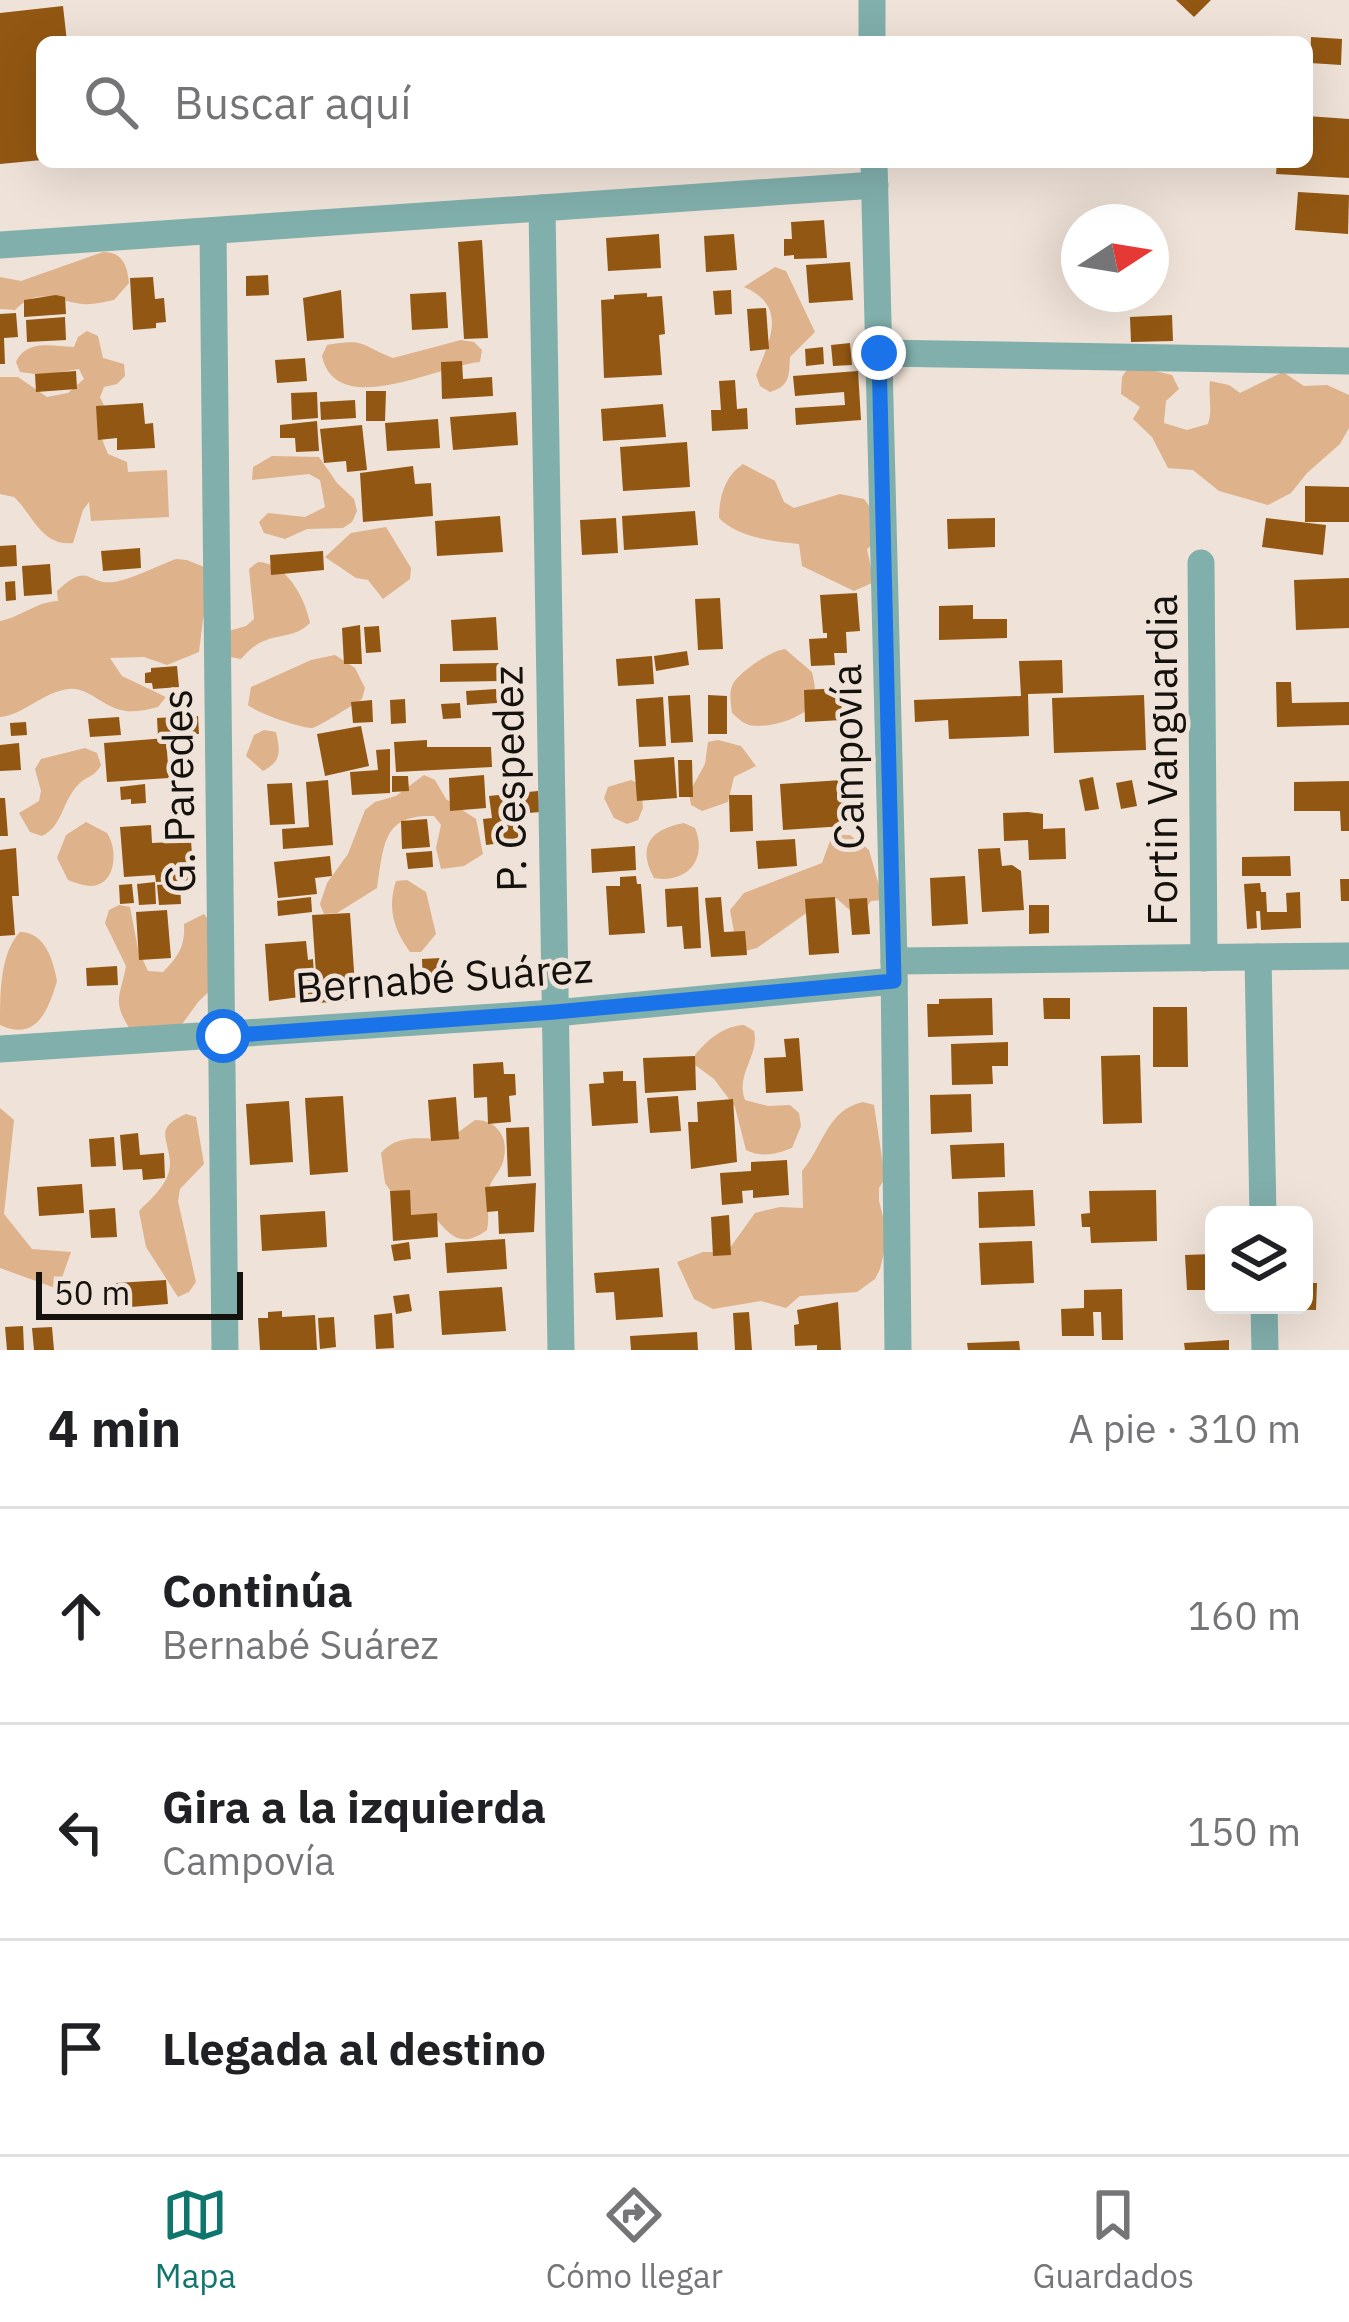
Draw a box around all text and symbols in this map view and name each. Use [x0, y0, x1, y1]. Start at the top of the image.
search box [36, 36, 1313, 168]
icon: search [78, 69, 144, 135]
text: Buscar aquí [174, 73, 412, 131]
north arrow [1061, 204, 1169, 312]
route end [852, 326, 906, 380]
street label: Fortin Vanguardia [1134, 594, 1189, 926]
street label: Campovía [818, 663, 876, 851]
street label: P. Cespedez [480, 665, 538, 893]
street label: G. Paredes [149, 688, 207, 894]
street label: Bernabé Suárez [294, 939, 594, 1015]
route start [196, 1009, 250, 1063]
map controls [1205, 1206, 1313, 1314]
button: layers [1205, 1206, 1313, 1314]
scale bar [36, 1266, 243, 1319]
text: 50 m [54, 1271, 130, 1314]
text: 4 min [48, 1395, 181, 1461]
text: A pie · 310 m [1068, 1403, 1301, 1454]
text: Continúa [162, 1561, 353, 1619]
icon: ahead [48, 1583, 114, 1649]
text: 160 m [1188, 1590, 1301, 1641]
text: Bernabé Suárez [162, 1619, 438, 1670]
text: Gira a la izquierda [162, 1777, 546, 1835]
icon: left [48, 1799, 114, 1865]
text: 150 m [1188, 1806, 1301, 1857]
text: Campovía [162, 1835, 335, 1886]
icon: arrive [48, 2015, 114, 2081]
text: Llegada al destino [162, 2019, 546, 2077]
tab: Mapa [155, 2182, 236, 2297]
tab: Cómo llegar [546, 2182, 723, 2297]
tab: Guardados [1032, 2182, 1194, 2297]

